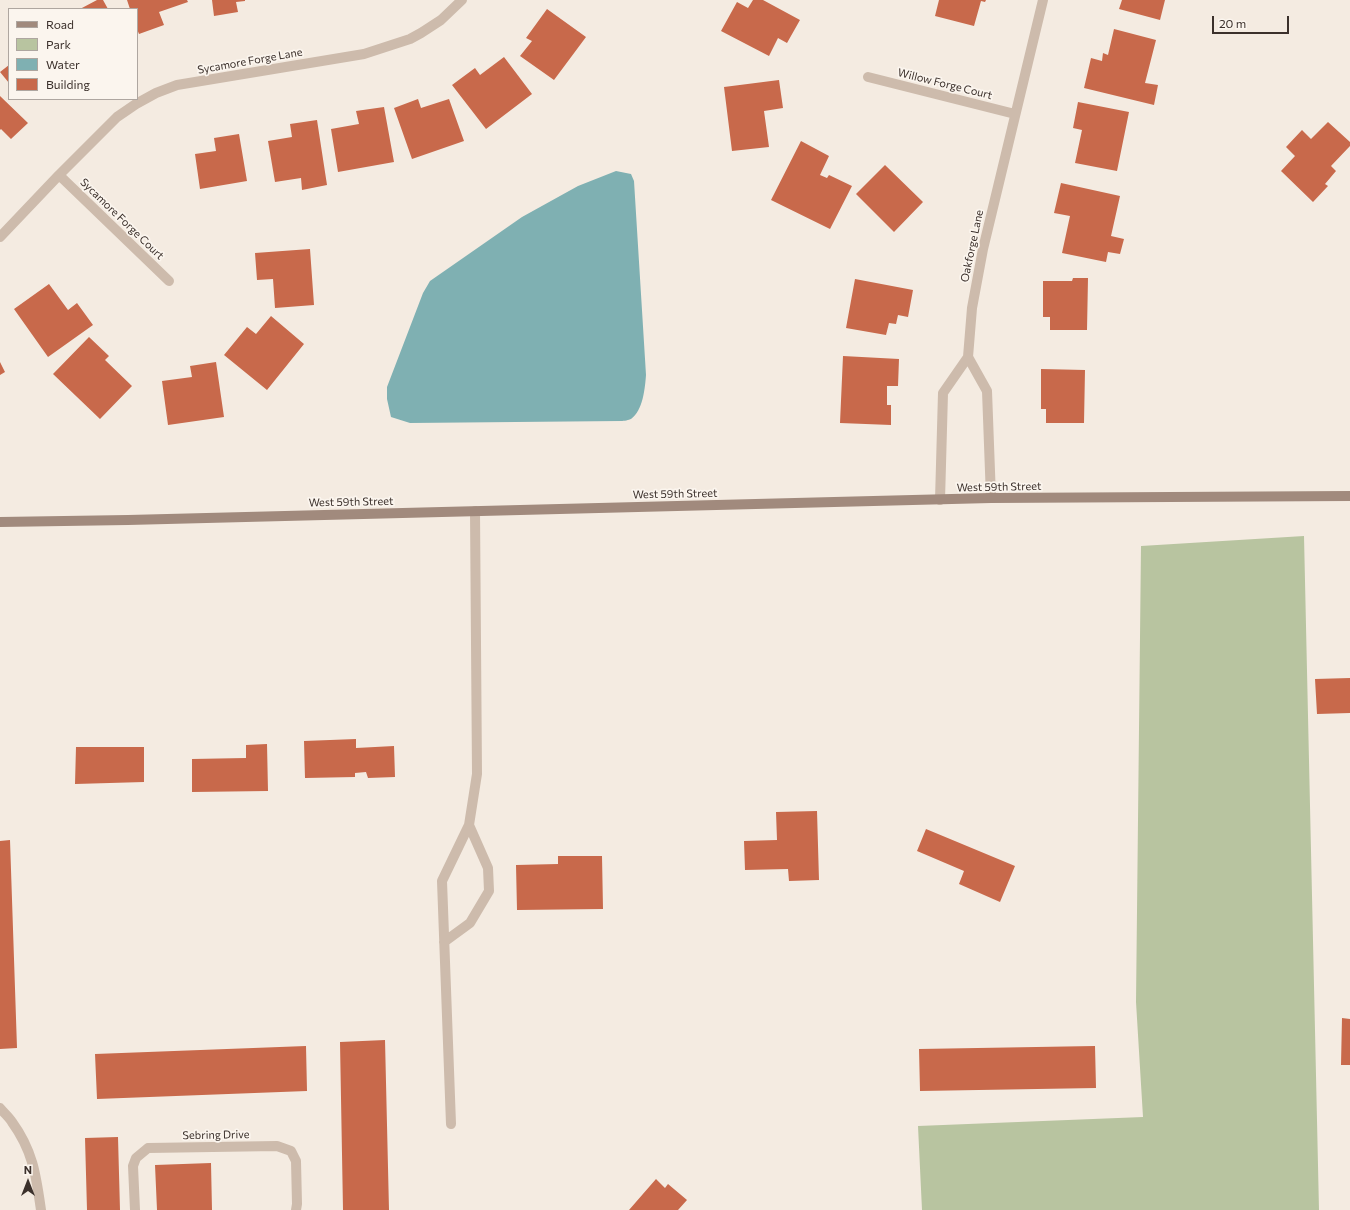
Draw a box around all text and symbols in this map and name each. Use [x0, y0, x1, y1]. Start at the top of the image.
legend [8, 8, 138, 100]
scale bar [1214, 8, 1291, 34]
text: 20 m [1219, 16, 1246, 30]
text: Road [46, 17, 74, 31]
text: Park [46, 37, 71, 51]
street label: Sycamore Forge Lane [197, 45, 303, 77]
text: Water [46, 57, 80, 71]
street label: Willow Forge Court [896, 66, 994, 102]
text: Building [46, 77, 90, 91]
street label: Sycamore Forge Court [77, 176, 167, 262]
street label: Oakforge Lane [958, 209, 986, 283]
street label: West 59th Street [956, 480, 1042, 494]
street label: West 59th Street [632, 487, 718, 501]
street label: West 59th Street [308, 495, 394, 509]
street label: Sebring Drive [182, 1128, 250, 1142]
north arrow [8, 1162, 48, 1202]
text: N [24, 1163, 32, 1176]

